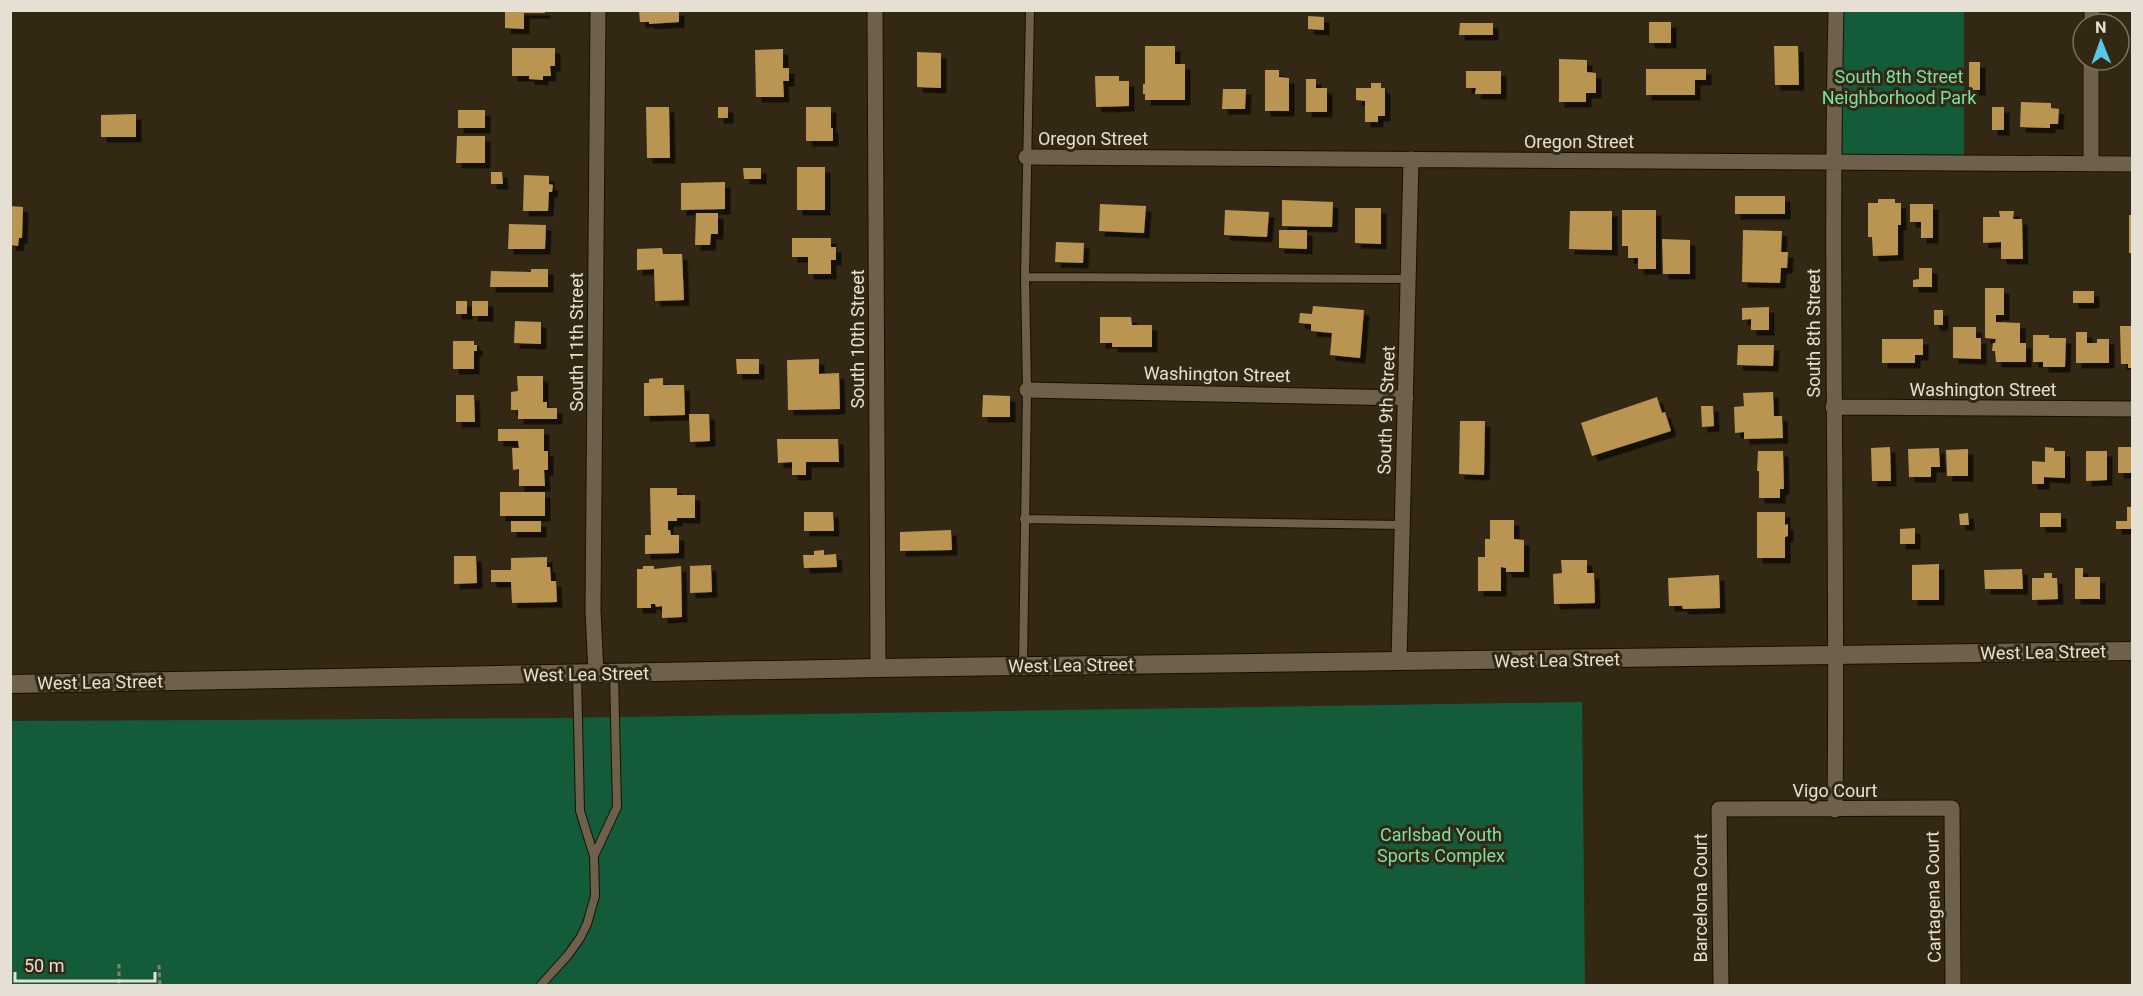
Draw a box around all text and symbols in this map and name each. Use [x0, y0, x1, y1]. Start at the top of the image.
north arrow [2071, 12, 2131, 72]
text: N [2095, 18, 2107, 37]
park label: South 8th Street Neighborhood Park [1822, 66, 1977, 108]
street label: Oregon Street [1038, 128, 1148, 149]
street label: Oregon Street [1524, 131, 1634, 152]
street label: South 8th Street [1803, 268, 1824, 398]
street label: South 10th Street [847, 269, 868, 409]
street label: South 11th Street [566, 272, 587, 412]
street label: South 9th Street [1373, 345, 1399, 475]
street label: Washington Street [1143, 362, 1291, 386]
street label: Washington Street [1910, 379, 2057, 400]
street label: West Lea Street [1980, 640, 2106, 664]
street label: West Lea Street [1494, 648, 1620, 672]
street label: West Lea Street [1008, 653, 1134, 677]
street label: West Lea Street [523, 662, 649, 686]
street label: West Lea Street [37, 670, 163, 694]
street label: Vigo Court [1792, 780, 1878, 801]
park label: Carlsbad Youth Sports Complex [1377, 824, 1505, 866]
street label: Cartagena Court [1921, 831, 1945, 963]
street label: Barcelona Court [1690, 833, 1711, 963]
scale bar [15, 945, 154, 983]
text: 50 m [24, 955, 64, 976]

